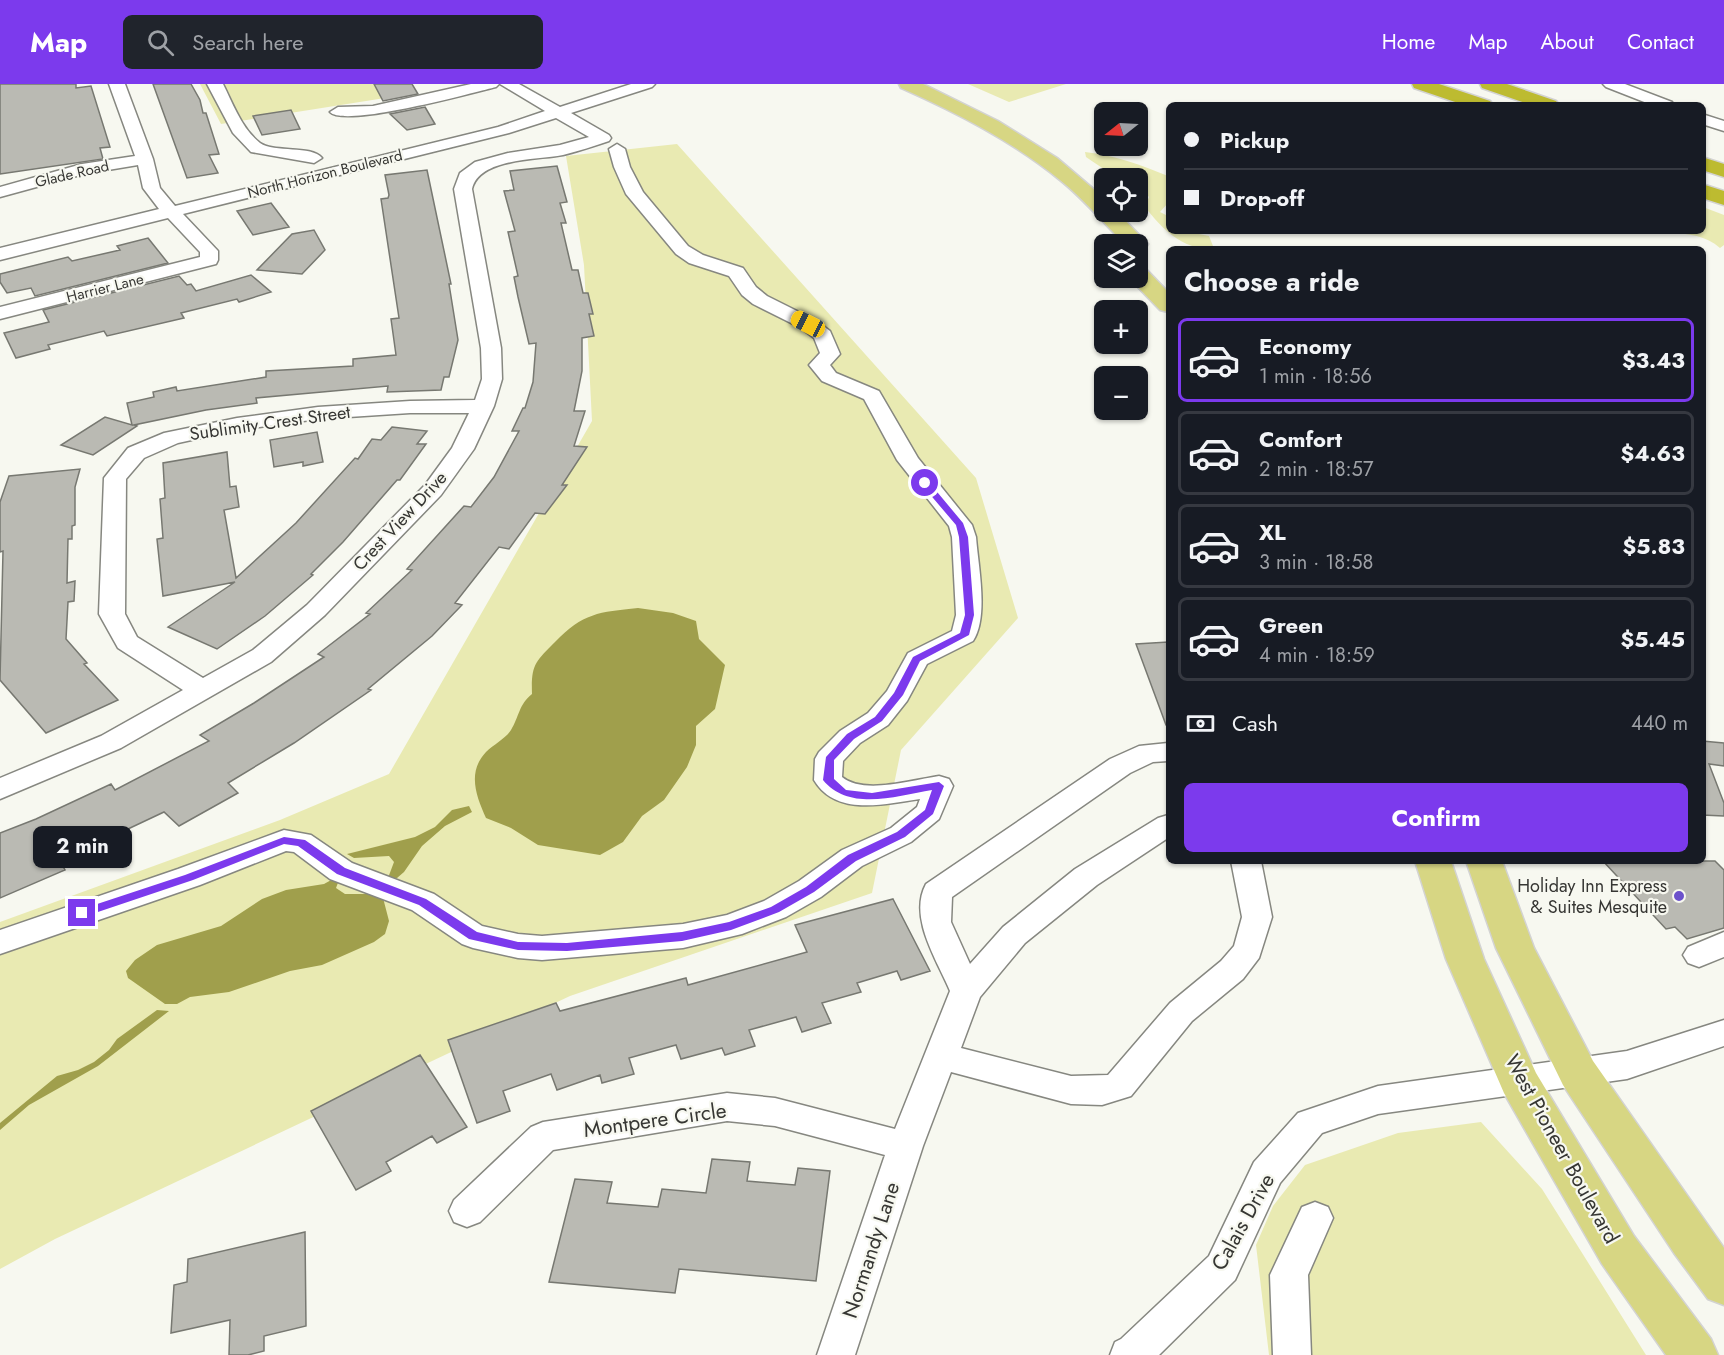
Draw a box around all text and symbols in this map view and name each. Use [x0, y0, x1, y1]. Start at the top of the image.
search box [123, 15, 543, 69]
text: Map [30, 22, 87, 63]
icon: search [144, 26, 177, 59]
text: Search here [192, 26, 304, 58]
text: Home [1382, 27, 1435, 57]
text: Map [1468, 27, 1508, 57]
text: About [1541, 27, 1594, 57]
text: Contact [1627, 27, 1694, 57]
north arrow [1094, 102, 1148, 156]
map controls [1094, 102, 1148, 420]
text: Pickup [1220, 124, 1289, 156]
street label: North Horizon Boulevard [245, 144, 405, 204]
street label: Glade Road [33, 155, 111, 193]
button: locate [1094, 168, 1148, 222]
text: Drop-off [1220, 182, 1304, 214]
button: layers [1094, 234, 1148, 288]
text: Choose a ride [1184, 262, 1359, 301]
street label: Harrier Lane [64, 268, 146, 308]
button: + [1094, 300, 1148, 354]
car [788, 308, 828, 340]
text: Economy [1259, 330, 1351, 362]
icon: car [1187, 333, 1241, 387]
text: $3.43 [1622, 344, 1685, 376]
text: 1 min · 18:56 [1259, 362, 1372, 391]
button: − [1094, 366, 1148, 420]
street label: Sublimity Crest Street [188, 399, 353, 447]
text: Comfort [1259, 423, 1342, 455]
icon: car [1187, 426, 1241, 480]
text: $4.63 [1620, 437, 1685, 469]
text: 2 min · 18:57 [1259, 455, 1373, 484]
street label: Crest View Drive [347, 465, 453, 577]
route start [911, 469, 938, 496]
text: XL [1259, 516, 1286, 548]
icon: car [1187, 519, 1241, 573]
text: $5.83 [1623, 530, 1685, 562]
text: 3 min · 18:58 [1259, 548, 1373, 577]
text: Green [1259, 609, 1323, 641]
icon: car [1187, 612, 1241, 666]
text: $5.45 [1620, 623, 1685, 655]
text: 4 min · 18:59 [1259, 641, 1375, 670]
icon: cash [1184, 707, 1217, 740]
text: Cash [1232, 707, 1278, 739]
text: 440 m [1631, 709, 1688, 738]
button: Confirm [1184, 783, 1688, 852]
callout: 2 min [32, 826, 132, 868]
text: 2 min [56, 832, 109, 861]
place label: Holiday Inn Express & Suites Mesquite [1517, 873, 1667, 920]
marker: Holiday Inn Express & Suites Mesquite [1672, 889, 1686, 903]
route end [68, 899, 95, 926]
street label: West Pioneer Boulevard [1497, 1049, 1627, 1249]
street label: Montpere Circle [582, 1095, 728, 1145]
street label: Calais Drive [1204, 1168, 1282, 1276]
street label: Normandy Lane [835, 1178, 907, 1322]

